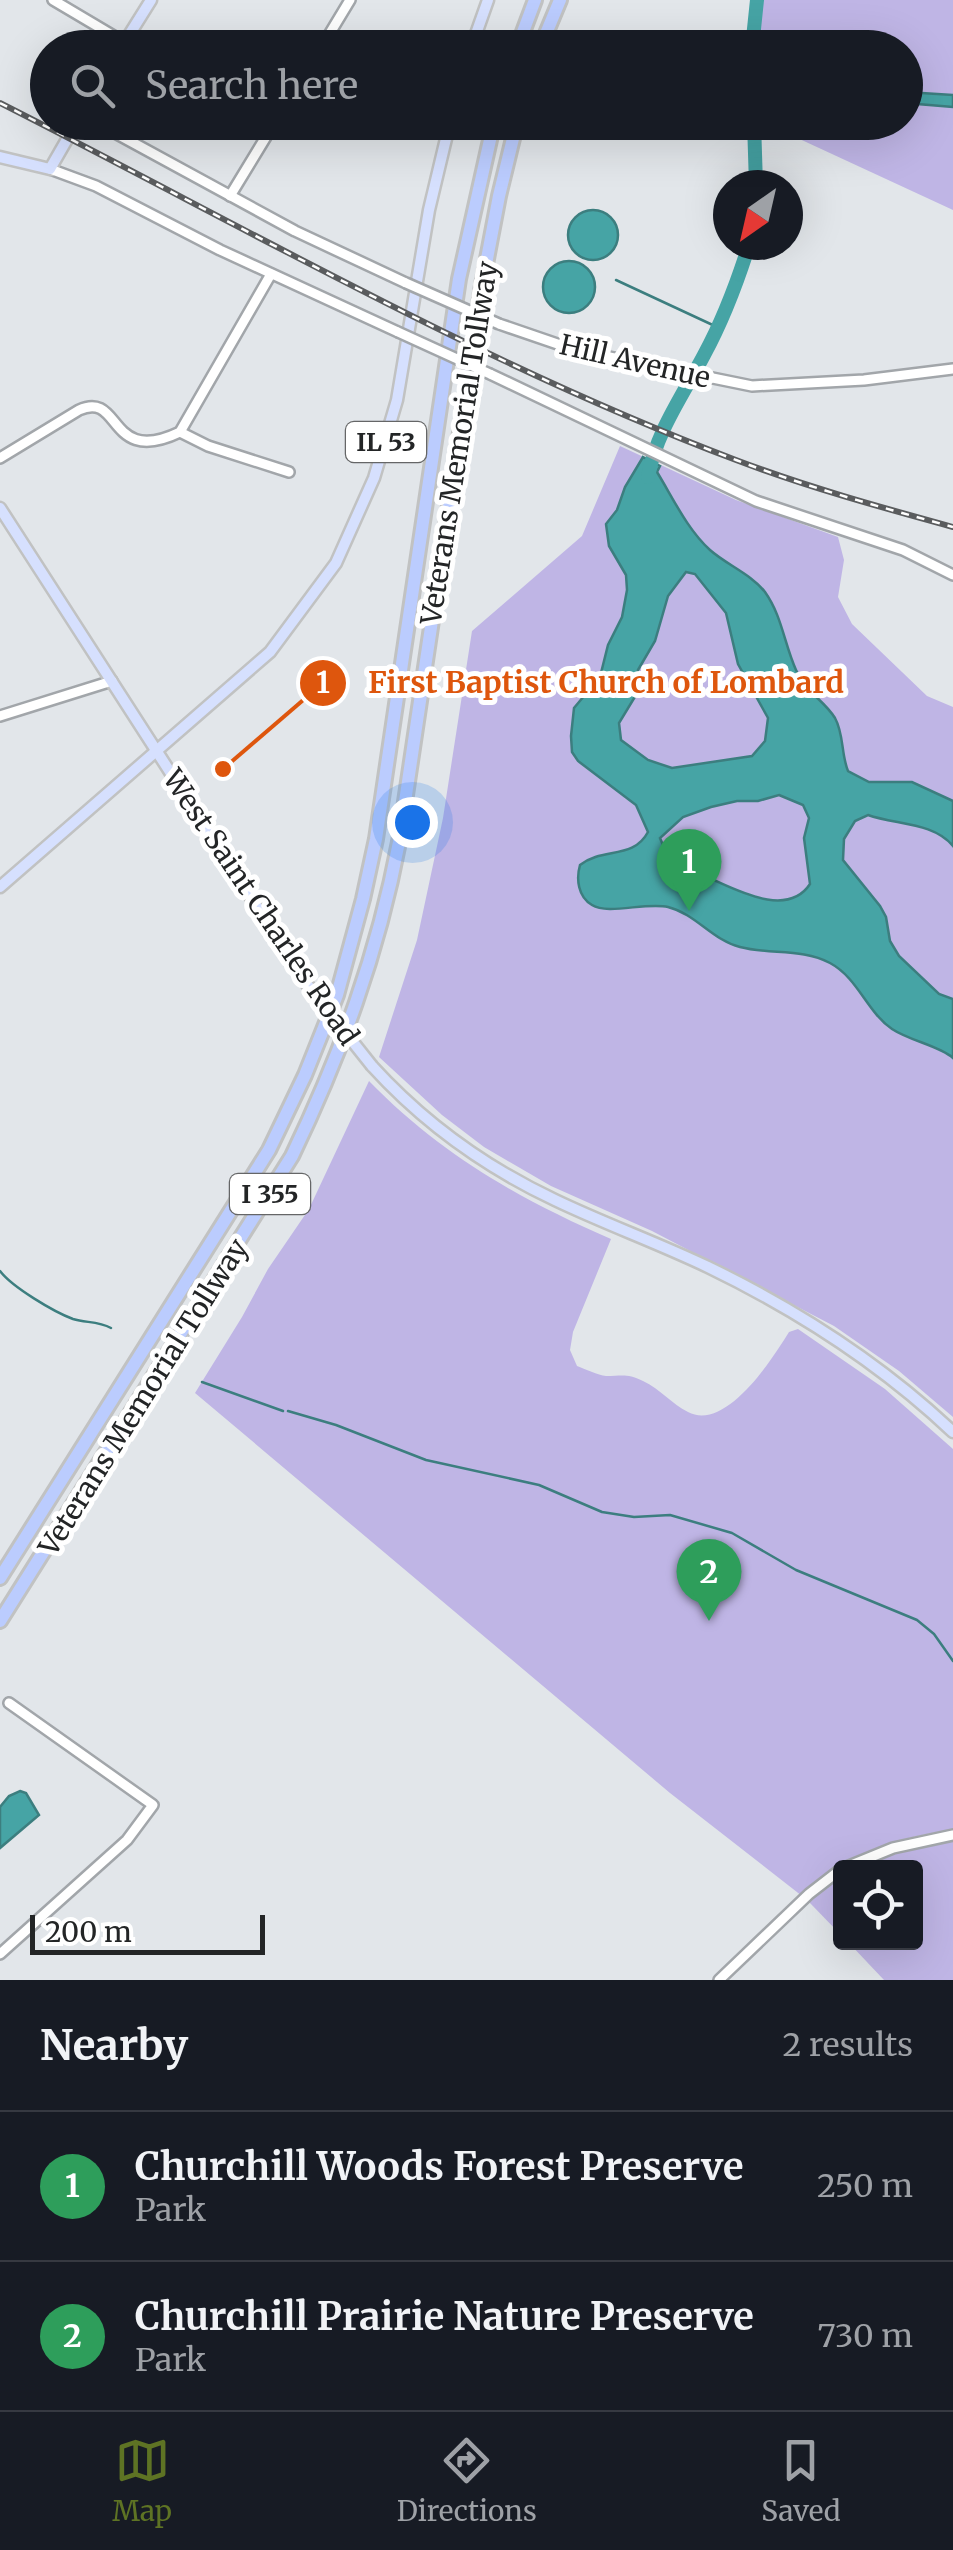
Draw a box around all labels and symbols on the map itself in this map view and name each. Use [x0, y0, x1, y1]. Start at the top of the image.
north arrow [713, 170, 803, 260]
street label: Veterans Memorial Tollway [412, 258, 506, 628]
street label: Hill Avenue [556, 326, 714, 396]
road number: IL 53 [346, 422, 426, 462]
callout: First Baptist Church of Lombard [298, 653, 864, 713]
text: 1 [316, 663, 330, 701]
text: First Baptist Church of Lombard [368, 663, 844, 701]
street label: West Saint Charles Road [155, 761, 367, 1052]
your location [387, 797, 438, 848]
pin: 1 [656, 828, 722, 911]
road number: I 355 [230, 1174, 310, 1214]
street label: Veterans Memorial Tollway [30, 1231, 256, 1563]
pin: 2 [676, 1538, 742, 1621]
scale bar [30, 1910, 265, 1954]

